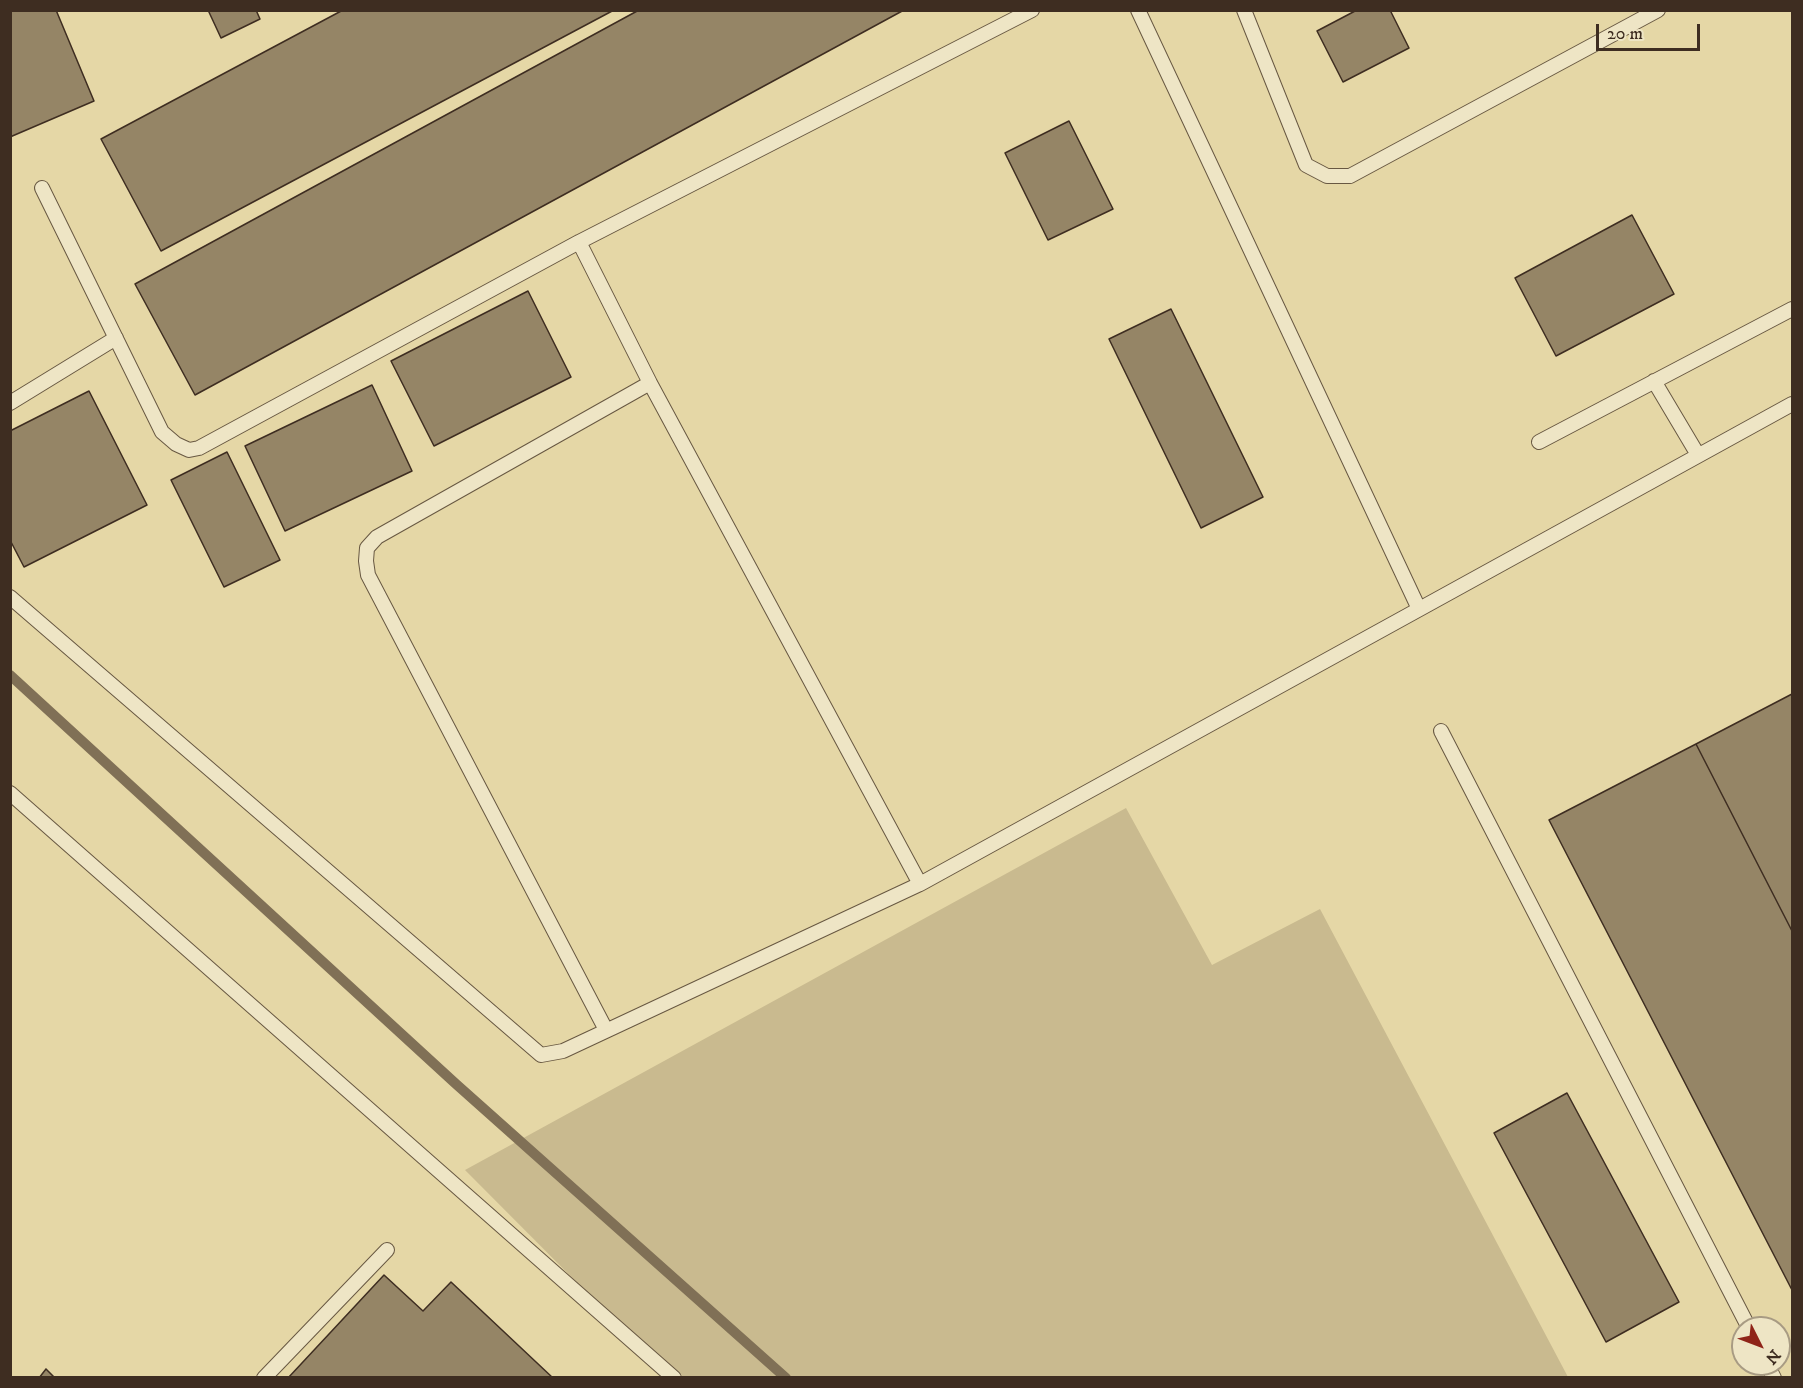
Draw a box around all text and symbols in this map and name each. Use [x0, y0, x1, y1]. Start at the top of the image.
scale bar [1599, 12, 1702, 50]
text: 20 m [1607, 23, 1643, 45]
north arrow [1731, 1316, 1791, 1376]
text: N [1761, 1345, 1785, 1368]

